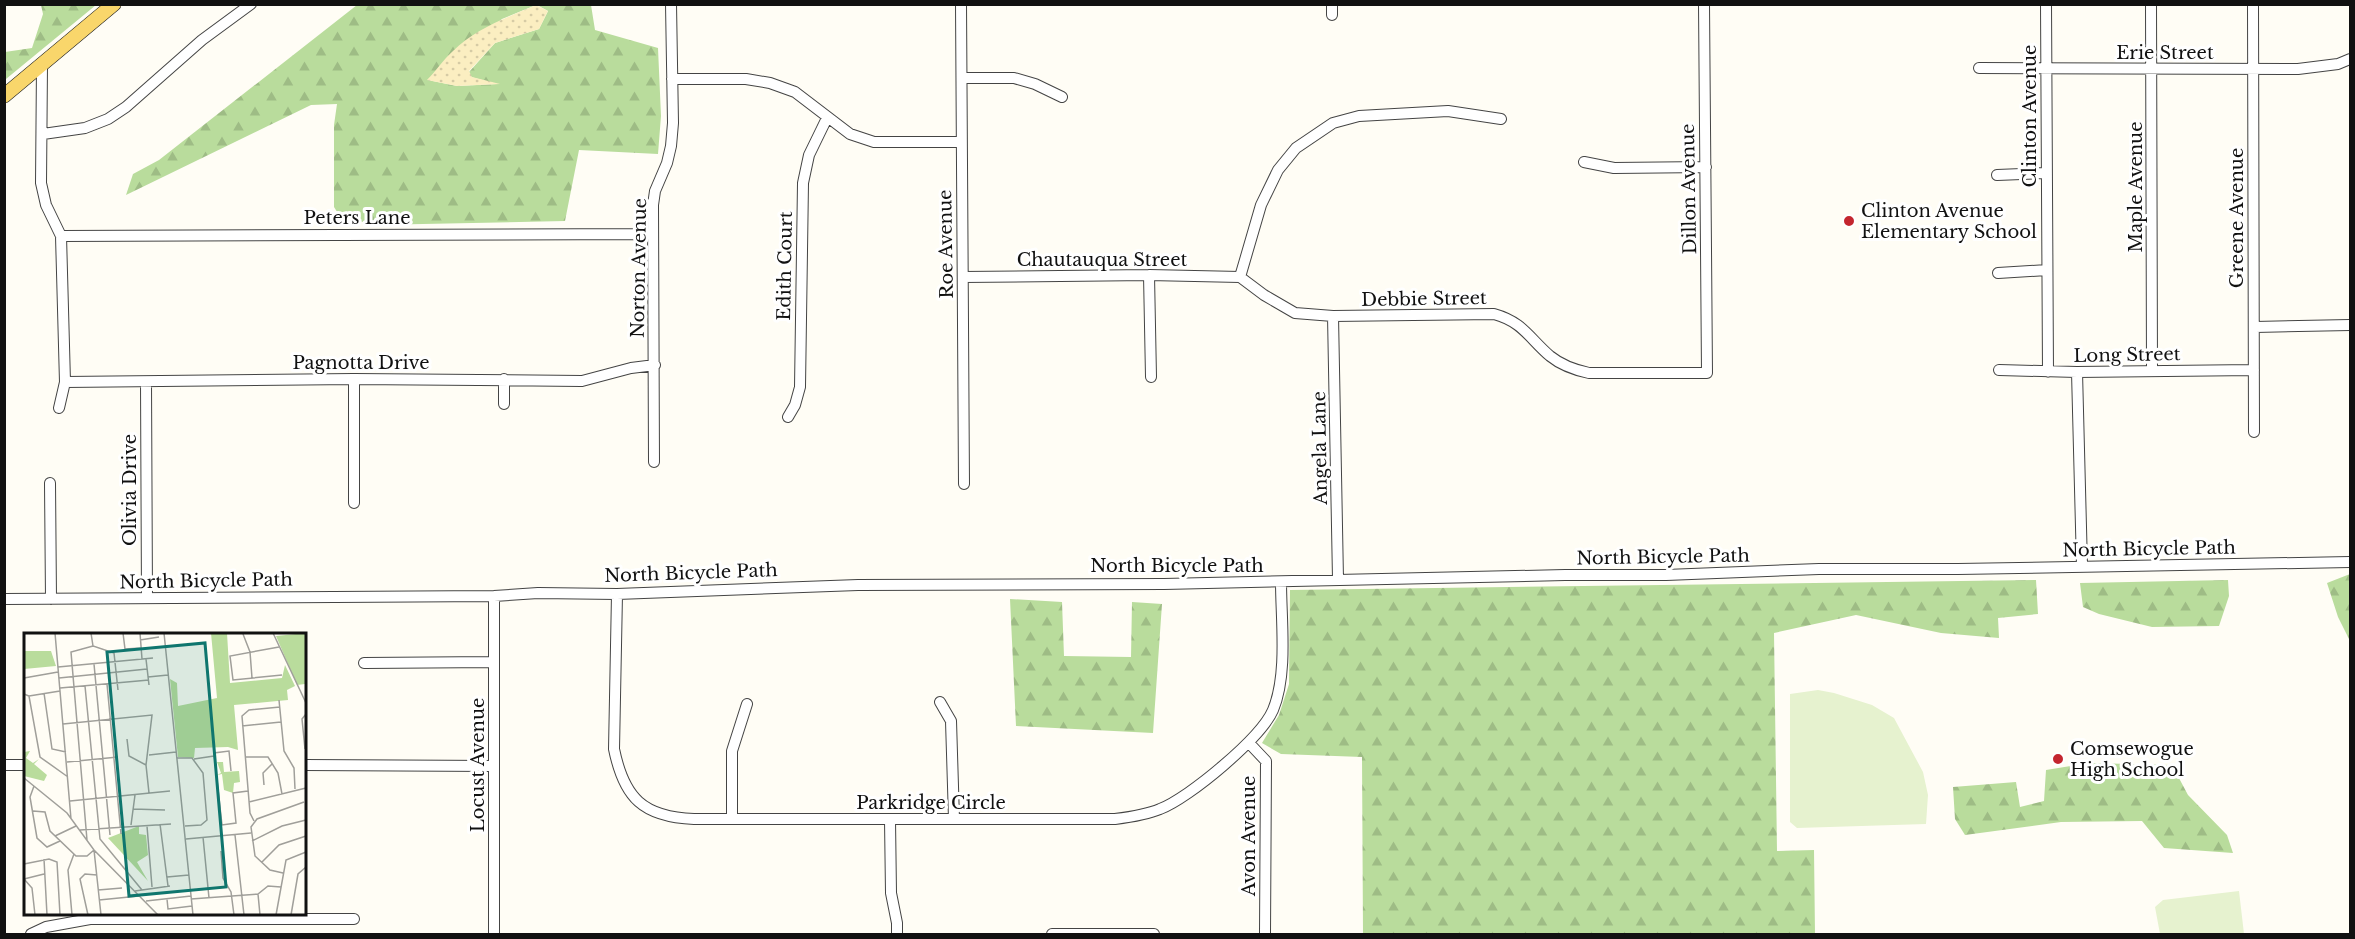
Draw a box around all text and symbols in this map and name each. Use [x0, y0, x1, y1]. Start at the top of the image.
street label: Erie Street [2116, 42, 2214, 64]
street label: Clinton Avenue [2019, 45, 2041, 187]
street label: Maple Avenue [2125, 122, 2147, 252]
street label: Dillon Avenue [1677, 123, 1701, 255]
street label: Greene Avenue [2226, 148, 2248, 288]
street label: Roe Avenue [934, 189, 958, 299]
street label: Norton Avenue [627, 198, 651, 338]
place label: Clinton Avenue Elementary School [1861, 200, 2037, 243]
street label: Peters Lane [304, 207, 410, 229]
street label: Edith Court [773, 211, 797, 321]
marker: Clinton Avenue Elementary School [1842, 214, 1856, 228]
street label: Chautauqua Street [1017, 249, 1187, 271]
street label: Debbie Street [1361, 287, 1487, 311]
street label: Long Street [2073, 343, 2181, 367]
street label: Pagnotta Drive [292, 352, 430, 374]
street label: Angela Lane [1308, 391, 1332, 506]
street label: Olivia Drive [119, 434, 141, 546]
street label: North Bicycle Path [2062, 536, 2236, 562]
street label: North Bicycle Path [1576, 544, 1750, 570]
street label: North Bicycle Path [1090, 555, 1264, 577]
street label: North Bicycle Path [604, 559, 778, 587]
street label: North Bicycle Path [119, 568, 293, 594]
inset map [24, 633, 306, 915]
street label: Locust Avenue [467, 698, 489, 832]
place label: Comsewogue High School [2070, 738, 2194, 781]
marker: Comsewogue High School [2051, 752, 2065, 766]
street label: Avon Avenue [1238, 776, 1260, 897]
street label: Parkridge Circle [856, 792, 1006, 814]

